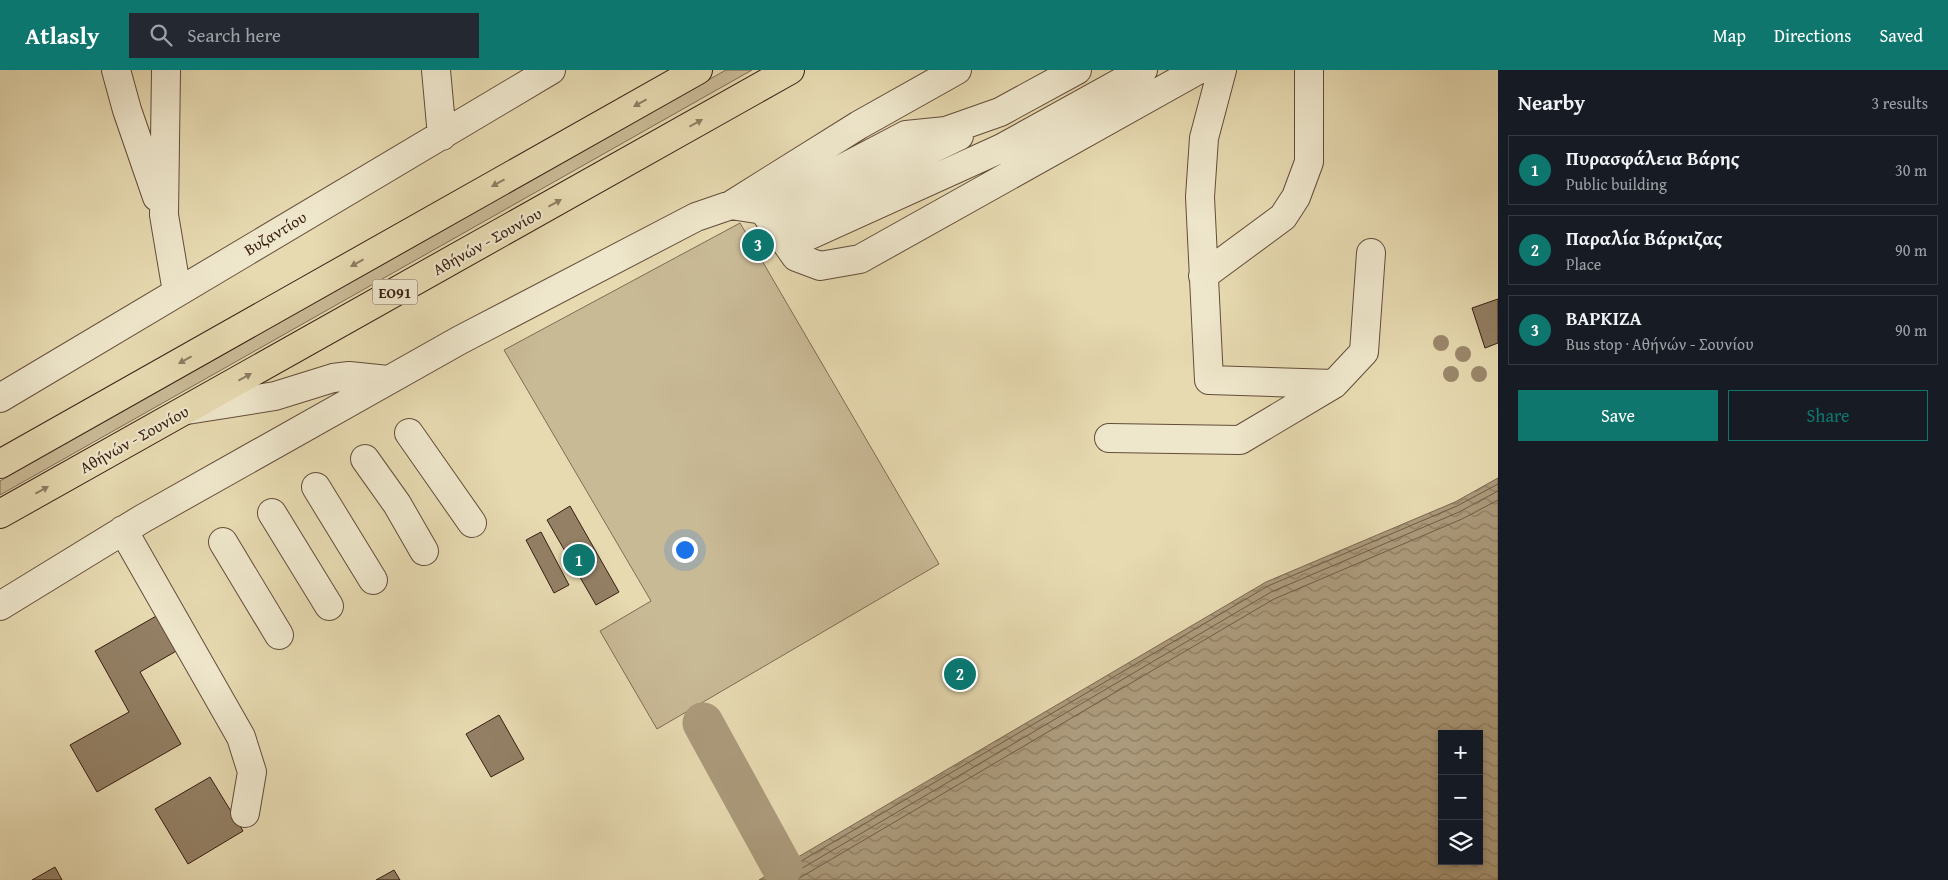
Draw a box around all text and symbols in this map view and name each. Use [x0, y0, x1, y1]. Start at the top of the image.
search box [129, 13, 479, 58]
text: Atlasly [25, 18, 99, 53]
icon: search [147, 21, 175, 49]
text: Search here [187, 21, 281, 49]
text: Map [1713, 22, 1746, 49]
text: Directions [1774, 22, 1851, 49]
text: Saved [1879, 22, 1923, 49]
text: Nearby [1518, 87, 1585, 118]
text: 3 results [1871, 91, 1928, 115]
one-way arrow [633, 98, 647, 107]
one-way arrow [689, 119, 704, 127]
text: Πυρασφάλεια Βάρης [1566, 144, 1740, 172]
text: 1 [1531, 158, 1539, 182]
text: 30 m [1895, 158, 1927, 182]
text: Public building [1566, 172, 1667, 196]
one-way arrow [492, 178, 505, 187]
one-way arrow [548, 198, 561, 207]
street label: Αθήνών - Σουνίου [428, 201, 546, 281]
street label: Βυζαντίου [239, 205, 311, 261]
text: Παραλία Βάρκιζας [1566, 224, 1722, 252]
pin: 3 [742, 226, 774, 264]
text: 2 [1531, 238, 1539, 262]
text: 90 m [1895, 238, 1927, 262]
text: Place [1566, 252, 1601, 276]
one-way arrow [350, 258, 364, 267]
road number: ΕΟ91 [372, 280, 418, 304]
text: ΒΑΡΚΙΖΑ [1566, 304, 1642, 332]
text: 3 [1531, 318, 1539, 342]
text: 90 m [1895, 318, 1927, 342]
text: Bus stop · Αθήνών - Σουνίου [1566, 332, 1754, 356]
one-way arrow [178, 355, 192, 364]
one-way arrow [239, 372, 252, 381]
button: Save [1518, 390, 1718, 441]
button: Share [1728, 390, 1928, 441]
street label: Αθήνών - Σουνίου [75, 399, 193, 479]
one-way arrow [36, 486, 49, 495]
your location [672, 537, 698, 563]
pin: 1 [563, 541, 595, 579]
pin: 2 [944, 655, 976, 693]
map controls [1438, 730, 1483, 865]
button: + [1438, 730, 1483, 775]
button: − [1438, 775, 1483, 820]
button: layers [1438, 820, 1483, 865]

